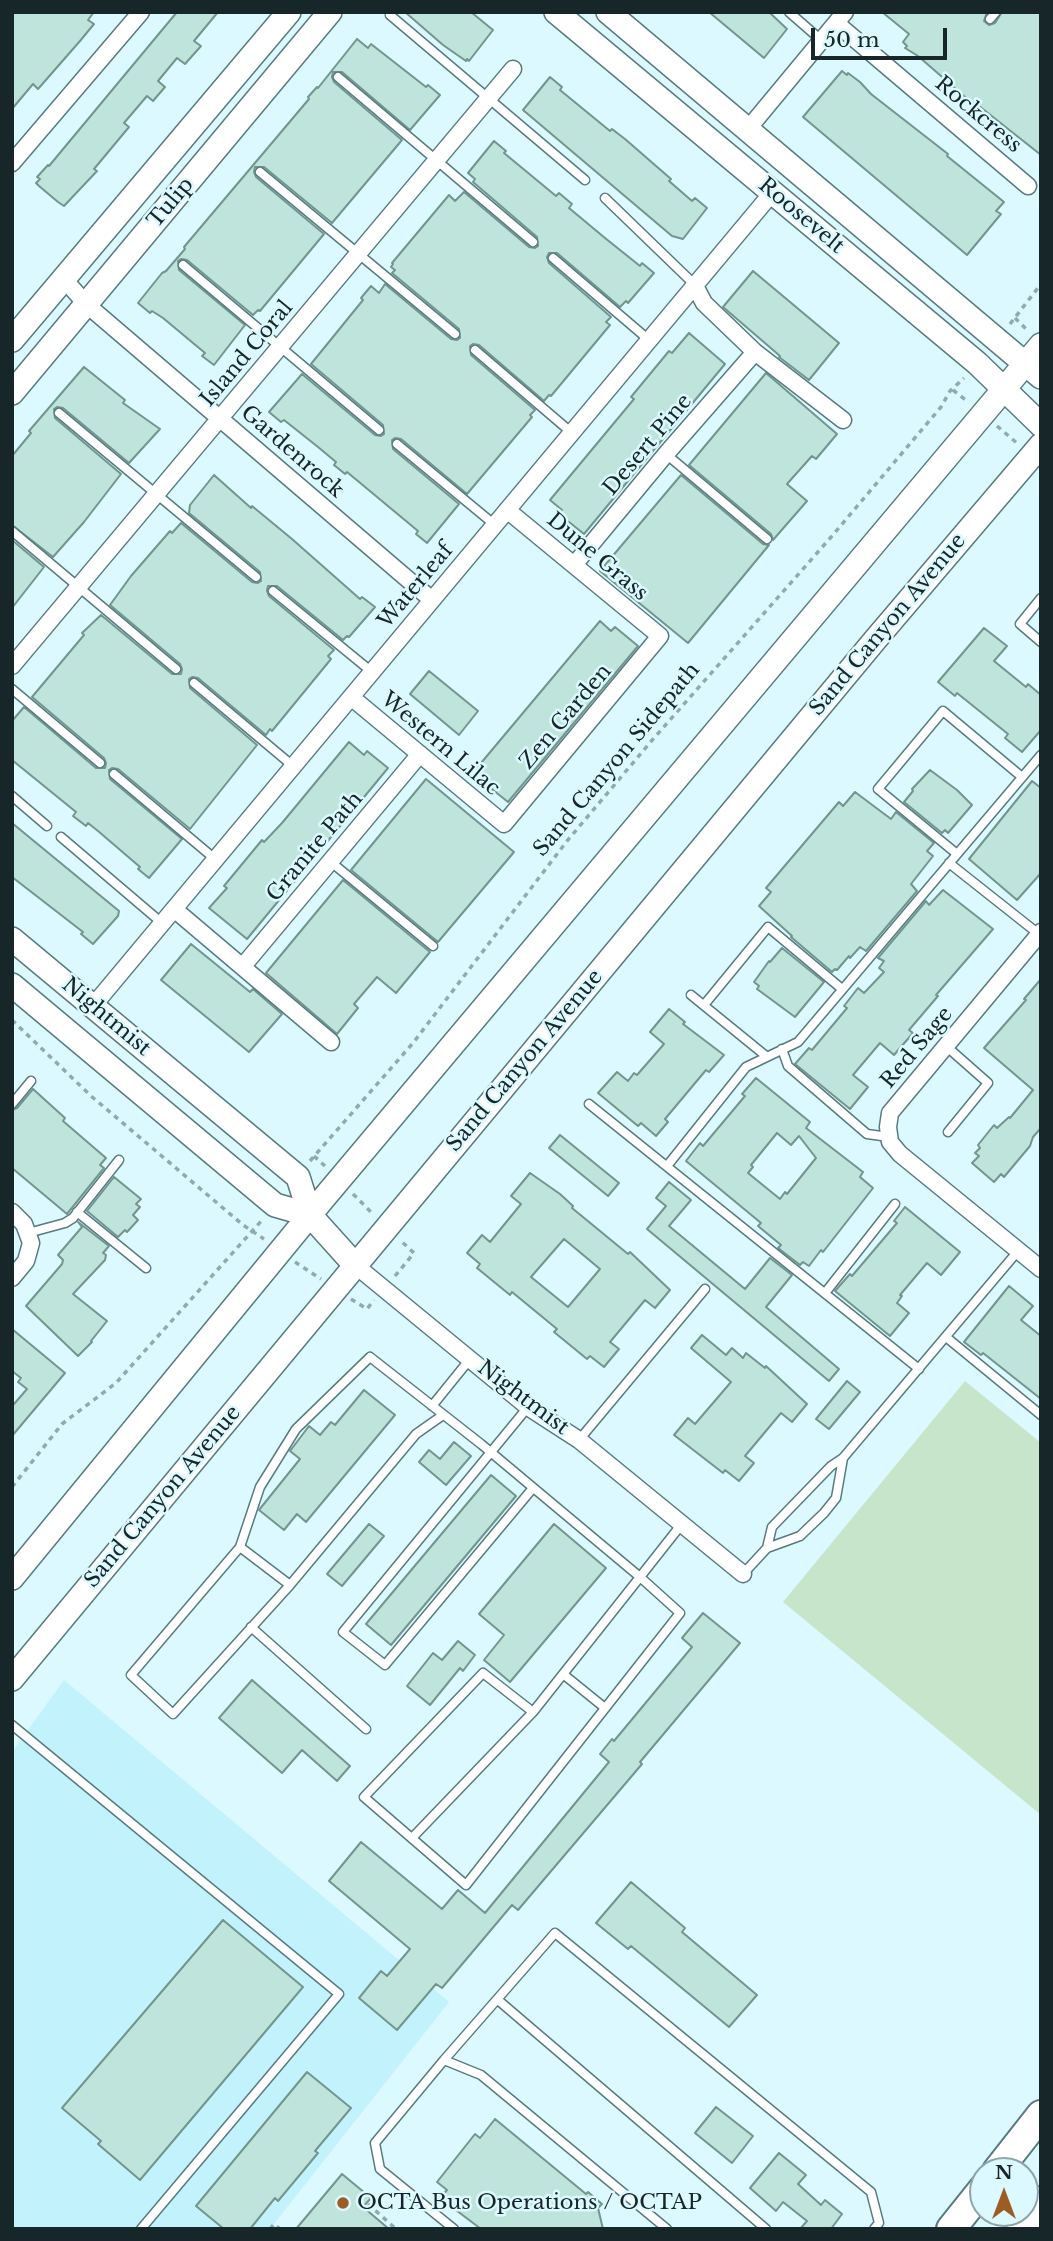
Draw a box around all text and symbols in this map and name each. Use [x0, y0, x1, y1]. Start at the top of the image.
scale bar [815, 14, 951, 58]
text: 50 m [824, 27, 879, 53]
street label: Rockcress [929, 71, 1027, 159]
street label: Tulip [143, 173, 199, 233]
street label: Roosevelt [753, 173, 849, 259]
street label: Island Coral [195, 296, 299, 412]
street label: Desert Pine [598, 389, 698, 501]
street label: Gardenrock [235, 400, 349, 504]
street label: Dune Grass [541, 507, 653, 607]
street label: Sand Canyon Avenue [805, 529, 971, 721]
street label: Waterleaf [373, 538, 459, 634]
street label: Sand Canyon Sidepath [529, 658, 705, 862]
street label: Zen Garden [515, 659, 617, 775]
street label: Western Lilac [375, 687, 505, 801]
street label: Granite Path [262, 787, 368, 907]
street label: Sand Canyon Avenue [442, 965, 608, 1157]
street label: Nightmist [57, 973, 155, 1061]
street label: Red Sage [876, 1002, 958, 1094]
street label: Nightmist [472, 1355, 574, 1441]
street label: Sand Canyon Avenue [80, 1401, 246, 1593]
north arrow [969, 2157, 1039, 2227]
text: N [995, 2161, 1013, 2184]
place label: OCTA Bus Operations / OCTAP [357, 2190, 702, 2216]
marker: OCTA Bus Operations / OCTAP [335, 2195, 351, 2211]

